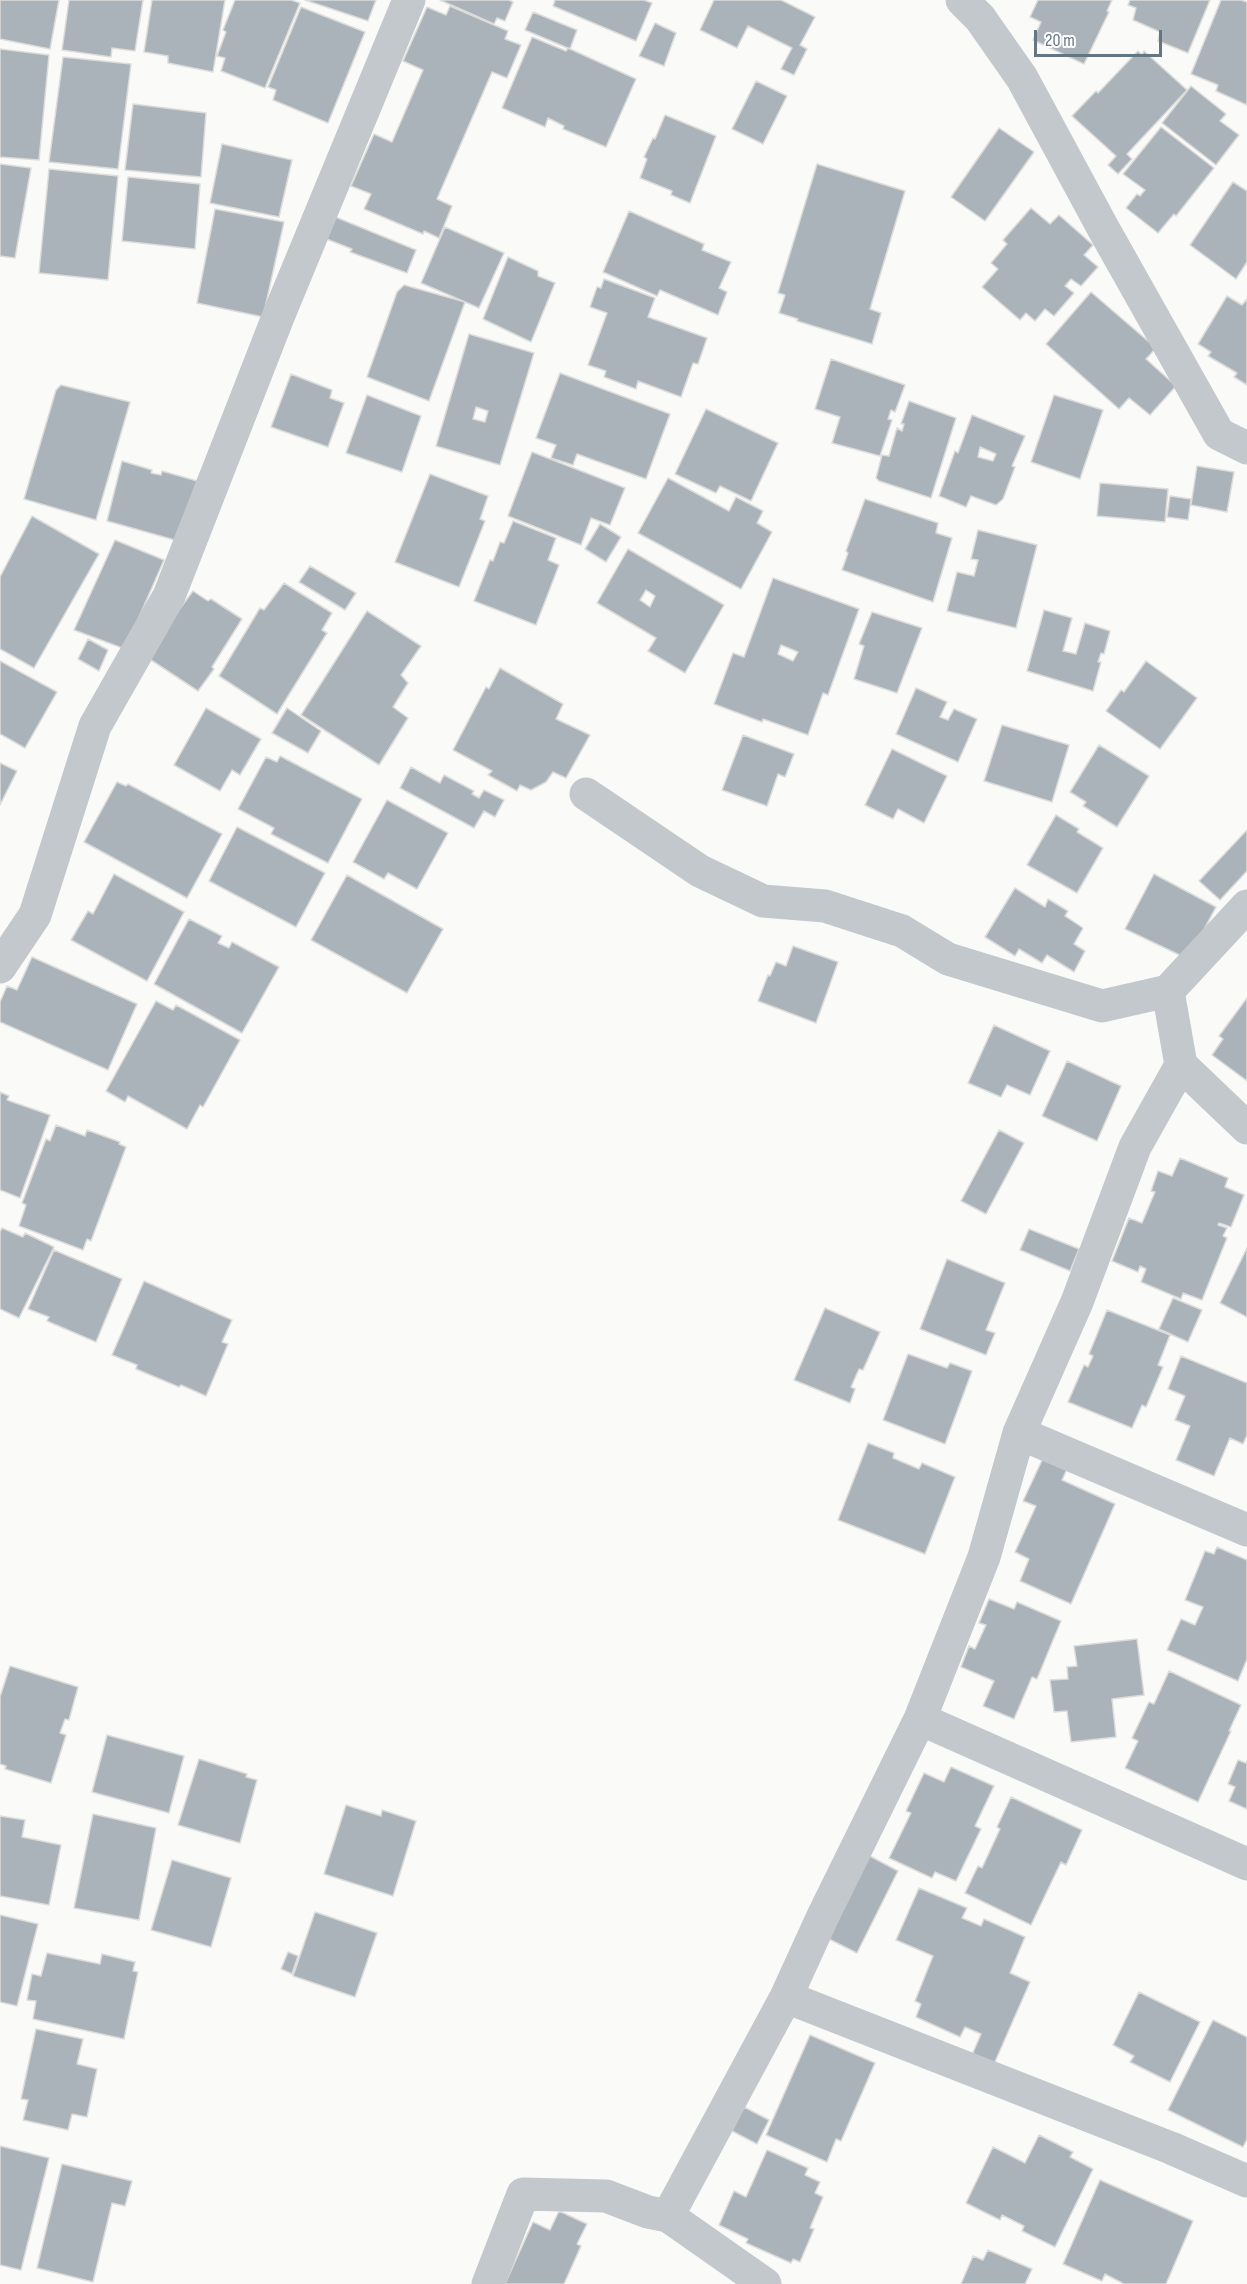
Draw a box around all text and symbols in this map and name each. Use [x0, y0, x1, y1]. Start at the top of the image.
scale bar [1037, 18, 1164, 56]
text: 20 m [1045, 30, 1075, 51]

